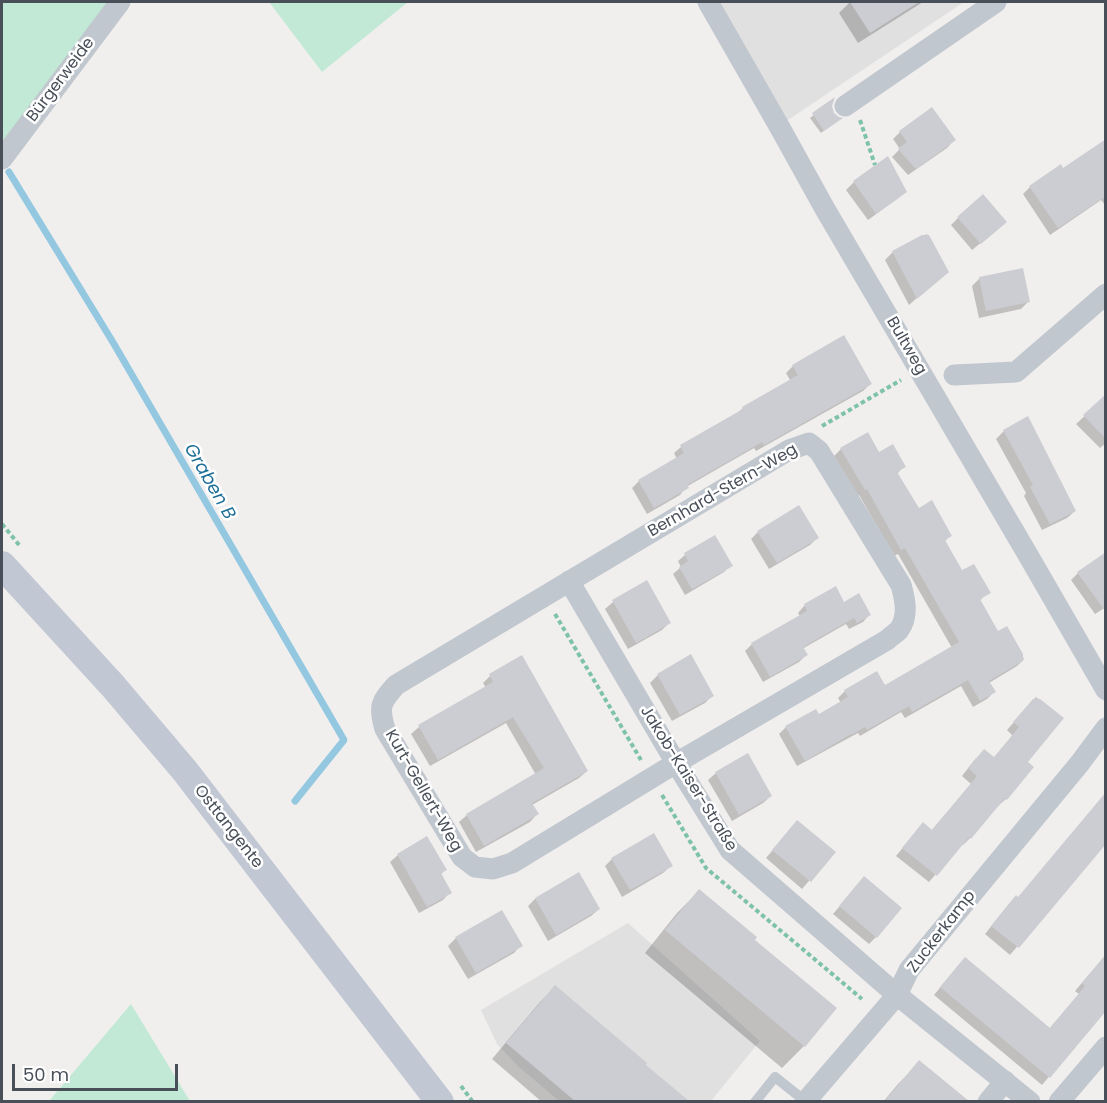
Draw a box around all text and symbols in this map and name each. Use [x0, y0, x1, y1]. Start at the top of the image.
street label: Bürgerweide [23, 34, 99, 126]
street label: Bultweg [882, 314, 930, 378]
water label: Graben B [179, 440, 239, 524]
street label: Bernhard-Stern-Weg [645, 440, 801, 542]
street label: Jakob-Kaiser-Straße [635, 703, 741, 855]
street label: Kurt-Gellert-Weg [380, 727, 466, 855]
street label: Osttangente [190, 782, 266, 872]
street label: Zuckerkamp [904, 887, 980, 977]
scale bar [15, 1052, 182, 1090]
text: 50 m [23, 1062, 69, 1087]

